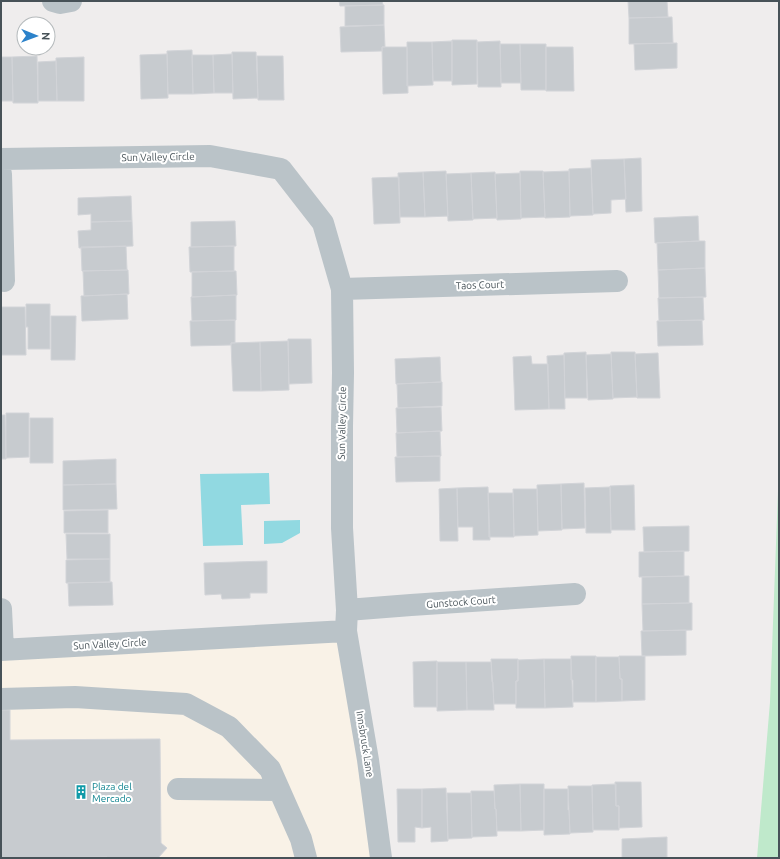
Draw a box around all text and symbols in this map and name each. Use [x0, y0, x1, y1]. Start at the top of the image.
north arrow [16, 16, 56, 56]
text: N [40, 32, 52, 40]
street label: Sun Valley Circle [121, 151, 195, 163]
street label: Taos Court [456, 279, 504, 291]
street label: Sun Valley Circle [336, 386, 348, 460]
street label: Gunstock Court [426, 594, 496, 610]
street label: Sun Valley Circle [73, 637, 147, 651]
street label: Innsbruck Lane [354, 710, 376, 778]
place label: Plaza del Mercado [92, 781, 132, 804]
building icon: Plaza del Mercado [73, 784, 89, 800]

